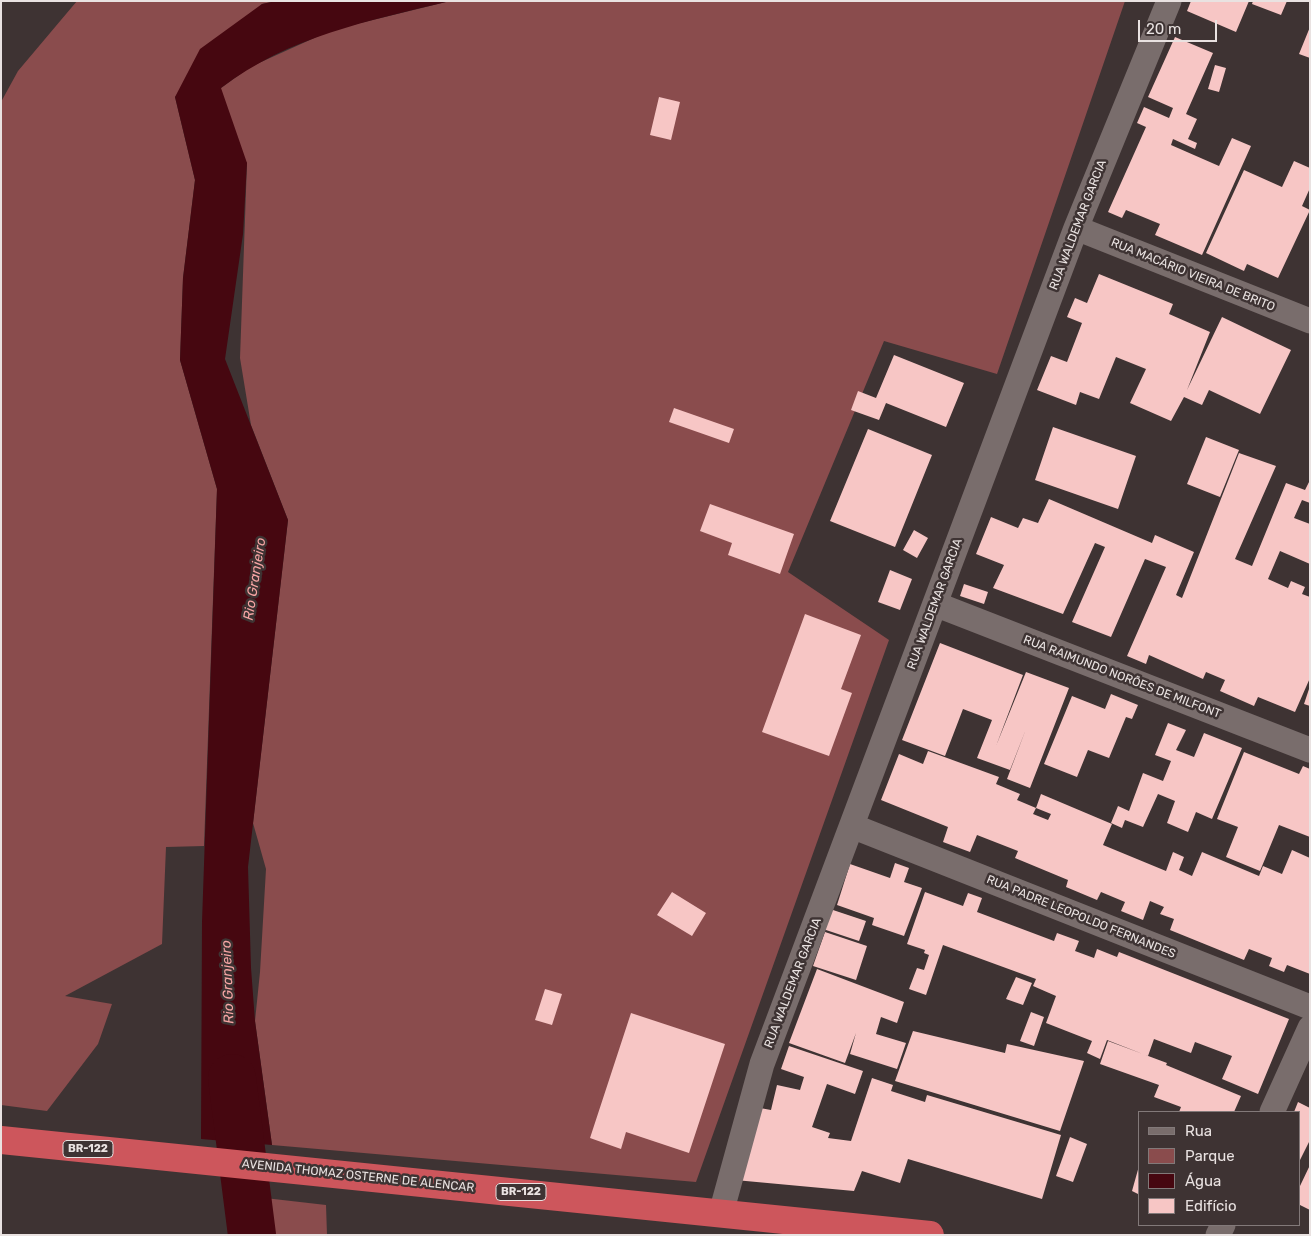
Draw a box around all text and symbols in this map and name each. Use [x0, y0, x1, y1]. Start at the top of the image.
scale bar [1141, 10, 1220, 42]
text: 20 m [1146, 20, 1181, 38]
street label: RUA WALDEMAR GARCIA [1046, 158, 1110, 292]
street label: RUA MACÁRIO VIEIRA DE BRITO [1109, 235, 1277, 315]
water label: Rio Granjeiro [240, 536, 270, 622]
street label: RUA WALDEMAR GARCIA [905, 537, 965, 671]
street label: RUA RAIMUNDO NORÕES DE MILFONT [1021, 633, 1223, 721]
street label: RUA PADRE LEOPOLDO FERNANDES [984, 872, 1178, 962]
street label: RUA WALDEMAR GARCIA [761, 916, 825, 1050]
water label: Rio Granjeiro [218, 940, 238, 1024]
legend [1138, 1111, 1301, 1226]
text: Rua [1185, 1122, 1212, 1140]
road number: BR-122 [63, 1140, 113, 1158]
text: Parque [1185, 1147, 1235, 1165]
street label: AVENIDA THOMAZ OSTERNE DE ALENCAR [241, 1157, 475, 1195]
text: Água [1185, 1172, 1221, 1190]
road number: BR-122 [496, 1184, 546, 1200]
text: Edifício [1185, 1197, 1237, 1215]

